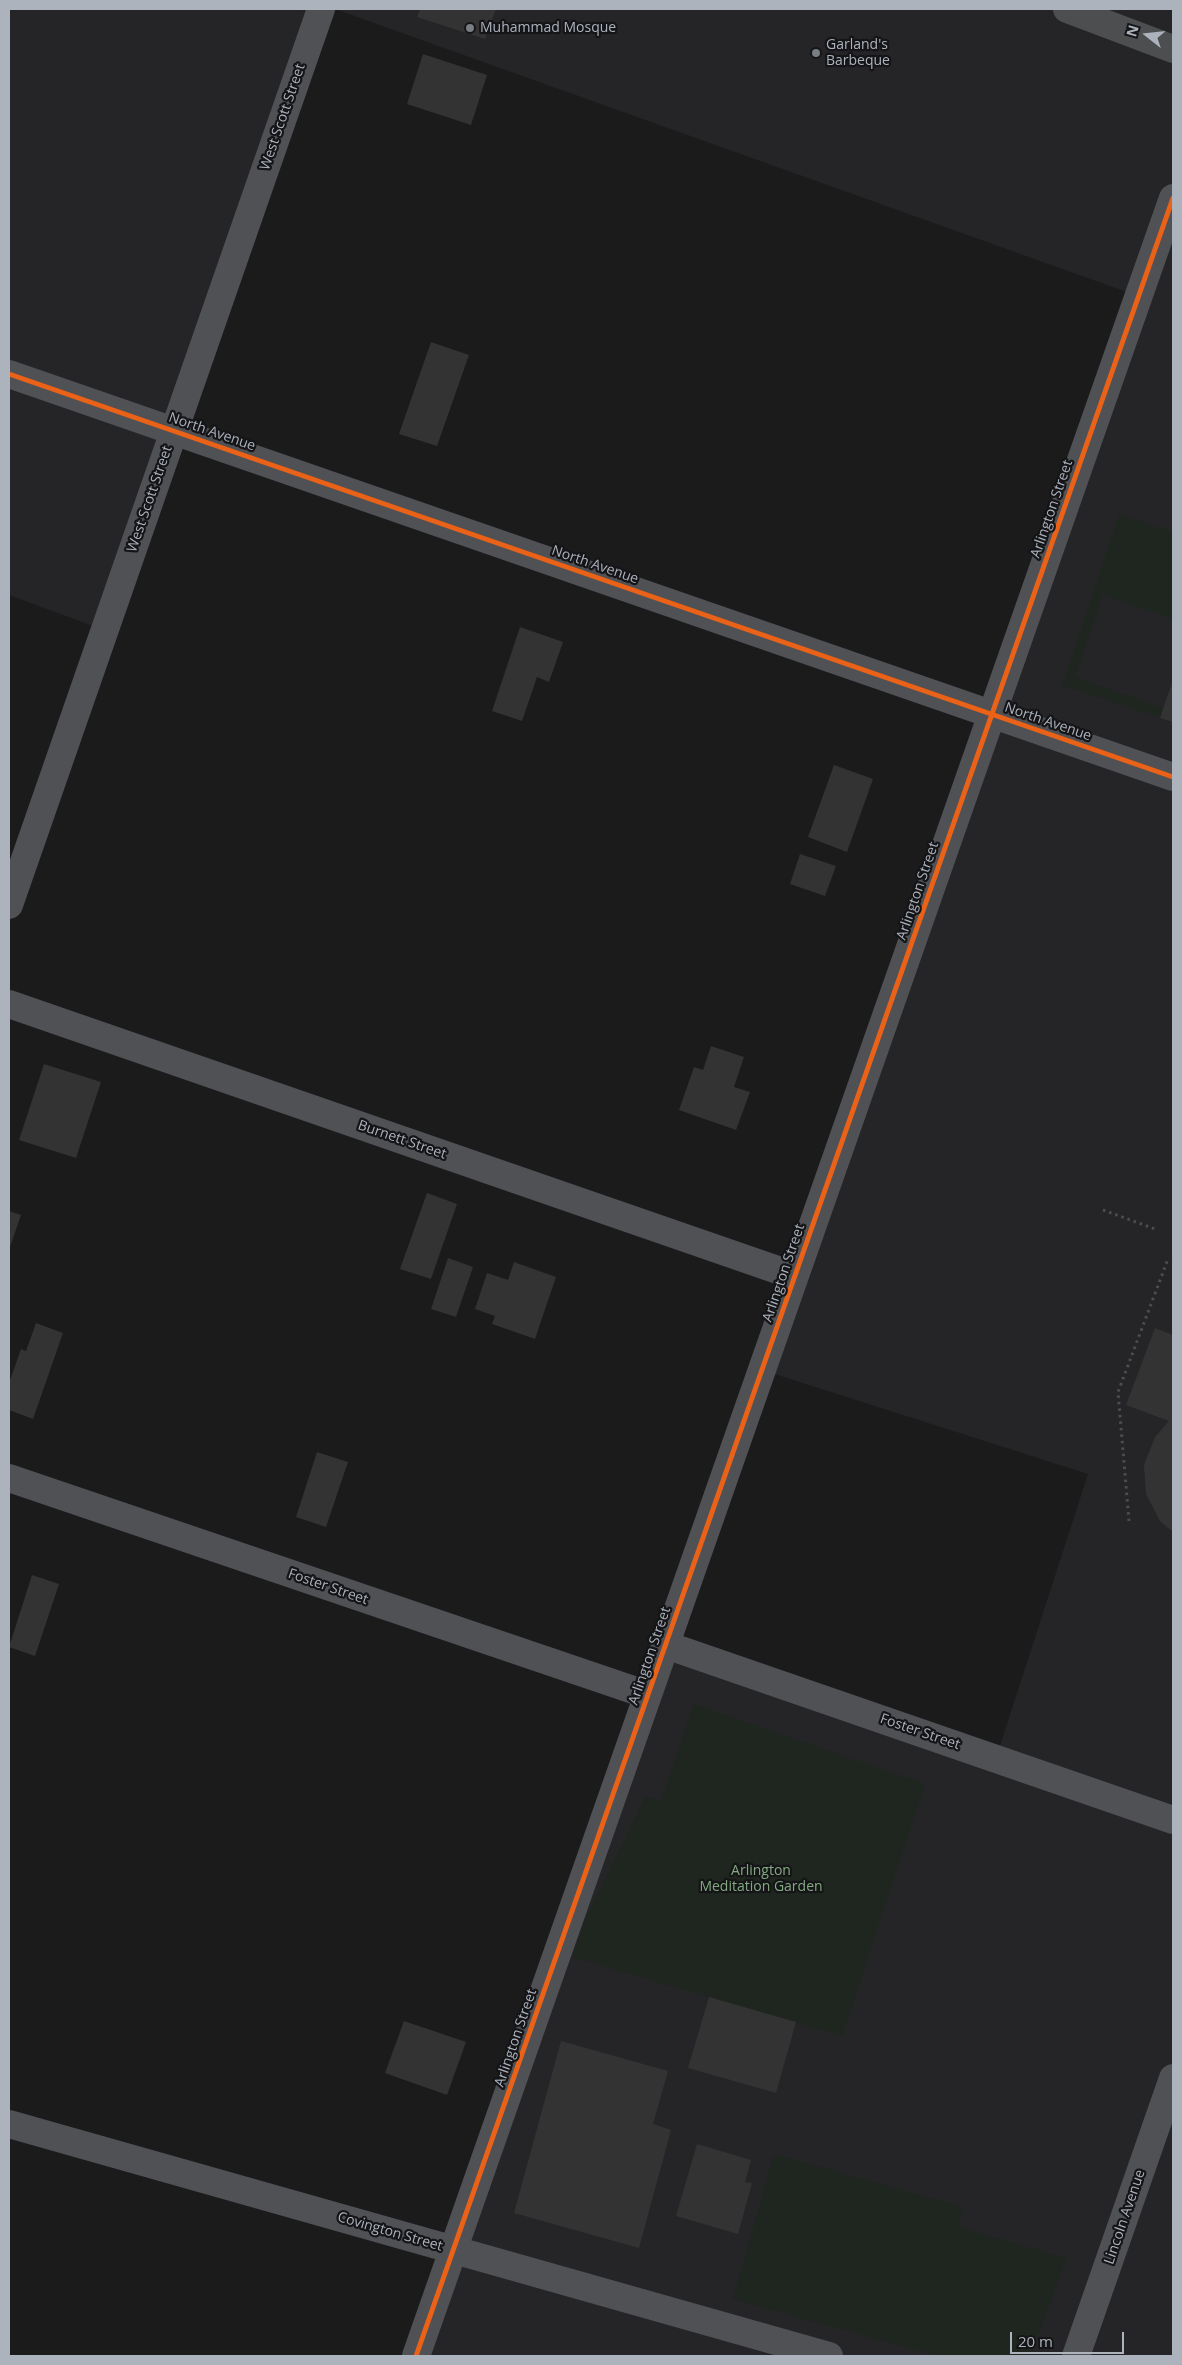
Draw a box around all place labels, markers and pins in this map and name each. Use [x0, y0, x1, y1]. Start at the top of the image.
place label: Muhammad Mosque [480, 20, 616, 36]
marker: Muhammad Mosque [464, 22, 476, 34]
place label: Garland's Barbeque [826, 37, 890, 70]
marker: Garland's Barbeque [810, 47, 822, 59]

